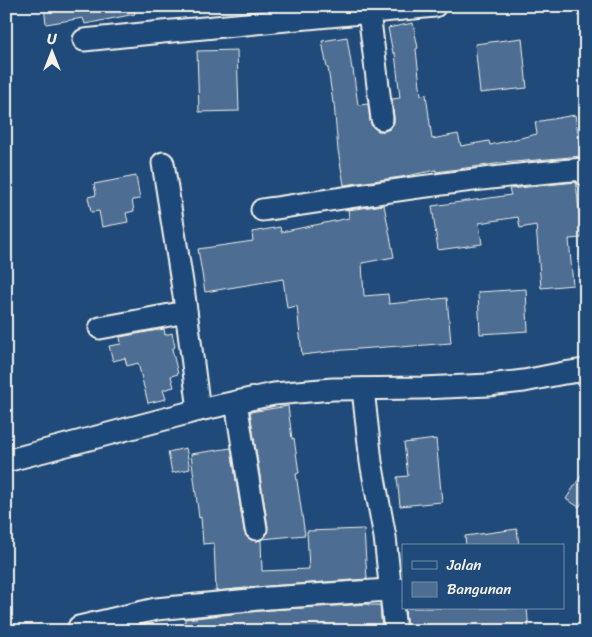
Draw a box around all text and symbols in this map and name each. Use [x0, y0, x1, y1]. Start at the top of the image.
text: U [47, 27, 57, 52]
north arrow [28, 28, 78, 78]
legend [402, 544, 564, 610]
text: Jalan [446, 552, 481, 578]
text: Bangunan [447, 576, 511, 602]

